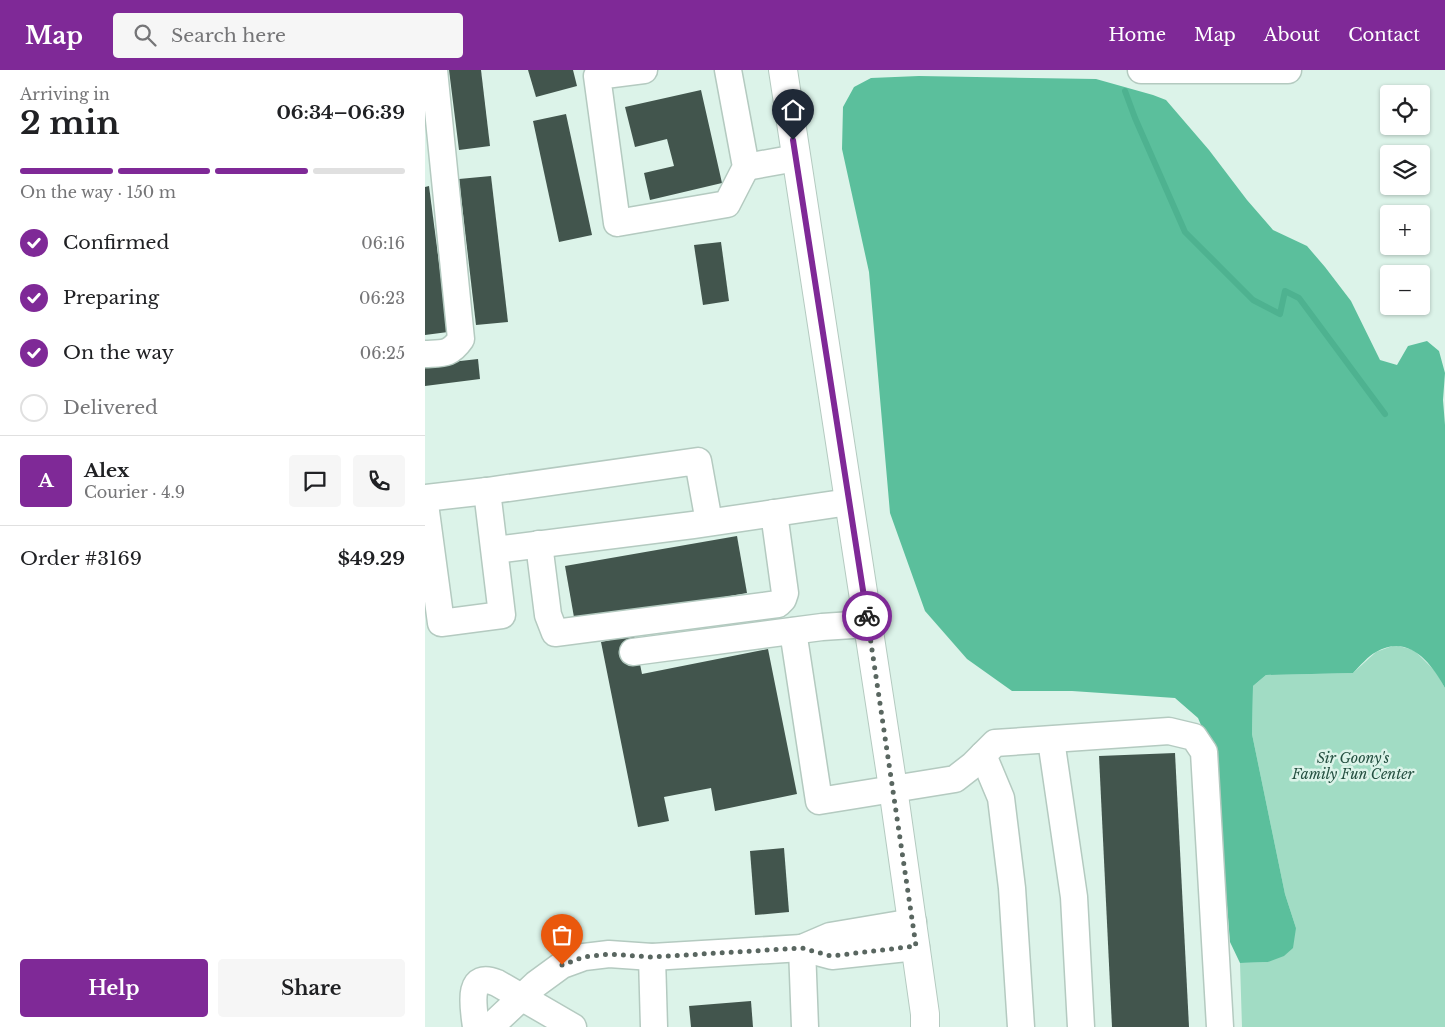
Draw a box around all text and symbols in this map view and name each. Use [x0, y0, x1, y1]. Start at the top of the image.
search box [113, 13, 463, 58]
text: Map [25, 21, 83, 50]
icon: search [131, 21, 159, 49]
text: Search here [171, 24, 286, 47]
text: Home [1108, 24, 1166, 46]
text: Map [1194, 24, 1236, 46]
text: About [1264, 24, 1320, 46]
text: Contact [1348, 24, 1420, 46]
text: Arriving in [20, 84, 110, 104]
map controls [1380, 85, 1430, 315]
button: locate [1380, 85, 1430, 135]
pin [772, 89, 814, 140]
icon: home [779, 96, 807, 124]
text: 06:34–06:39 [276, 101, 405, 124]
text: 2 min [20, 103, 120, 143]
button: layers [1380, 145, 1430, 195]
text: On the way · 150 m [20, 182, 176, 202]
button: + [1380, 205, 1430, 255]
icon: check [20, 229, 48, 257]
text: Confirmed [63, 231, 169, 254]
text: 06:16 [361, 233, 405, 253]
button: − [1380, 265, 1430, 315]
icon: check [20, 284, 48, 312]
text: Preparing [63, 286, 159, 309]
text: 06:23 [359, 288, 405, 308]
icon: check [20, 339, 48, 367]
text: On the way [63, 341, 174, 364]
text: 06:25 [360, 343, 405, 363]
text: Delivered [63, 396, 158, 419]
button: chat [289, 455, 341, 507]
button: phone [353, 455, 405, 507]
text: Alex [84, 459, 129, 482]
text: A [38, 469, 54, 492]
text: Courier · 4.9 [84, 482, 185, 502]
text: Order #3169 [20, 547, 142, 570]
text: $49.29 [338, 547, 405, 570]
courier [842, 591, 892, 641]
icon: bike [853, 602, 881, 630]
park label: Sir Goony's Family Fun Center [1291, 749, 1415, 783]
pin [541, 914, 583, 965]
icon: bag [548, 921, 576, 949]
button: Help [20, 959, 208, 1017]
button: Share [218, 959, 405, 1017]

